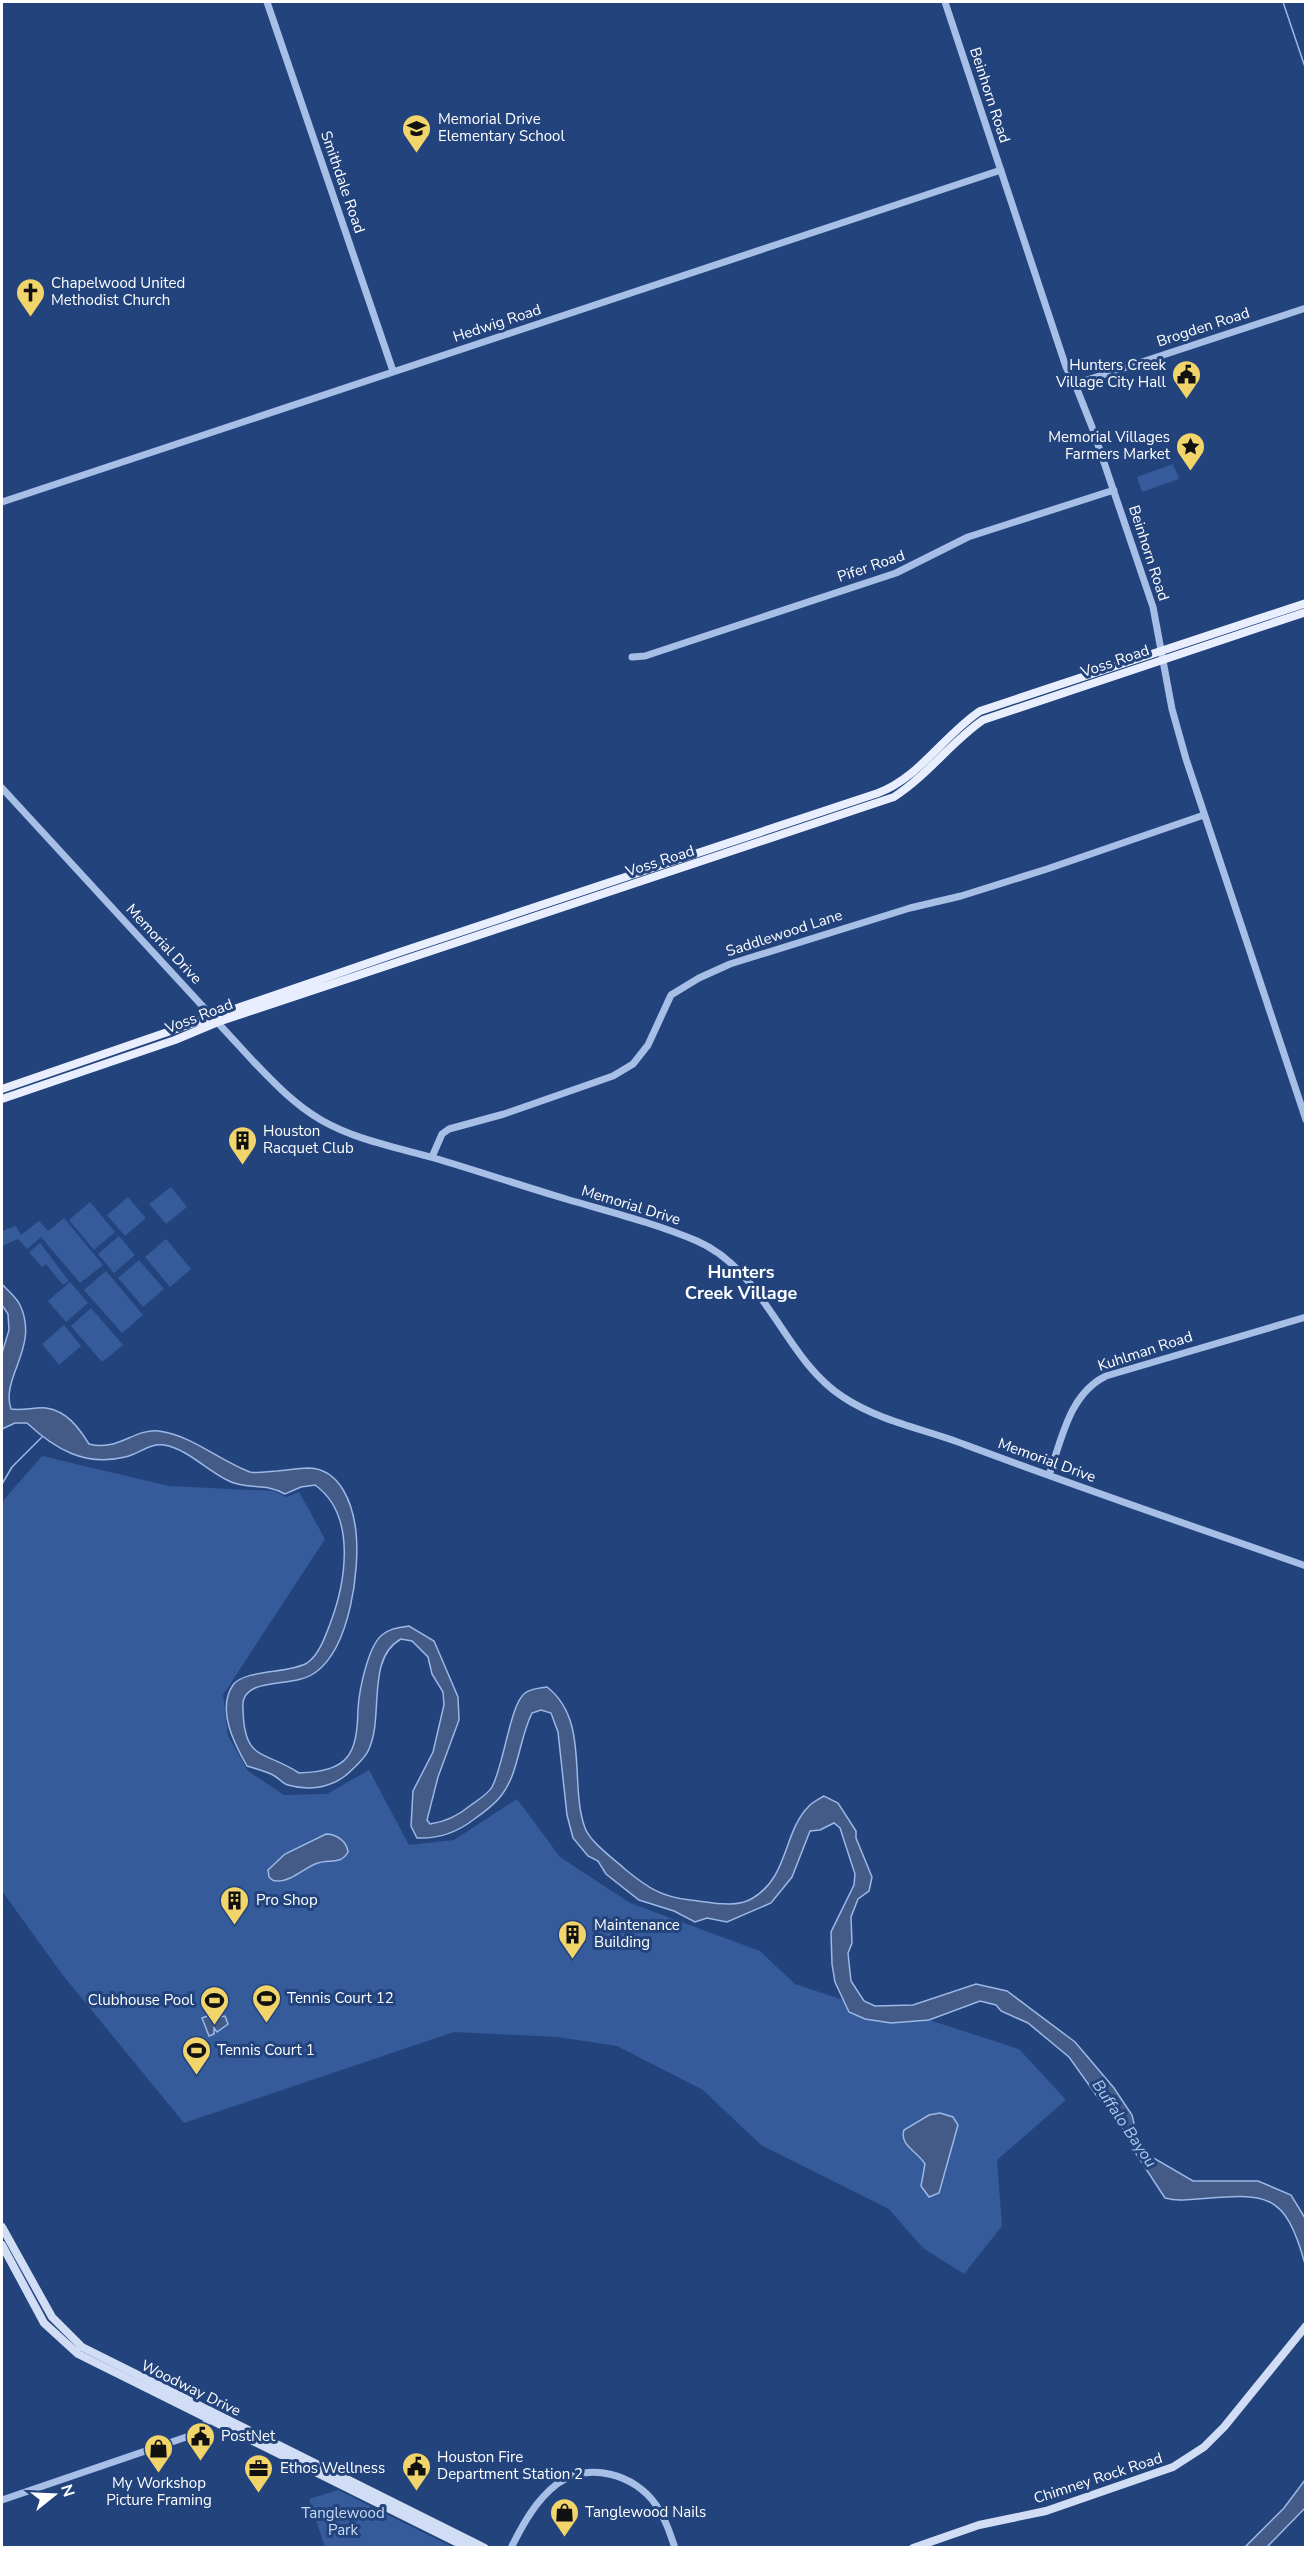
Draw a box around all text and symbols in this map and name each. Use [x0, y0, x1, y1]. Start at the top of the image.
street label: Beinhorn Road [965, 45, 1015, 145]
place label: Memorial Drive Elementary School [438, 109, 565, 146]
school or university icon: Memorial Drive Elementary School [401, 112, 433, 154]
street label: Smithdale Road [316, 128, 370, 236]
place label: Chapelwood United Methodist Church [51, 273, 185, 310]
church icon: Chapelwood United Methodist Church [14, 276, 46, 318]
street label: Hedwig Road [450, 299, 544, 347]
street label: Brogden Road [1154, 303, 1252, 351]
place label: Hunters Creek Village City Hall [1055, 355, 1167, 392]
public building icon: Hunters Creek Village City Hall [1171, 358, 1203, 400]
place label: Memorial Villages Farmers Market [1048, 427, 1171, 464]
place icon: Memorial Villages Farmers Market [1175, 430, 1207, 472]
street label: Beinhorn Road [1124, 503, 1174, 603]
street label: Pifer Road [835, 545, 907, 587]
street label: Voss Road [1077, 640, 1152, 682]
street label: Voss Road [622, 841, 697, 882]
street label: Memorial Drive [122, 900, 206, 988]
street label: Saddlewood Lane [723, 905, 845, 961]
street label: Voss Road [161, 994, 236, 1038]
place label: Houston Racquet Club [263, 1121, 354, 1158]
building icon: Houston Racquet Club [226, 1124, 258, 1166]
street label: Memorial Drive [579, 1180, 683, 1230]
district label: Hunters Creek Village [685, 1260, 798, 1305]
street label: Kuhlman Road [1095, 1326, 1195, 1376]
street label: Memorial Drive [995, 1433, 1099, 1487]
building icon: Pro Shop [219, 1884, 251, 1926]
place label: Pro Shop [256, 1890, 318, 1910]
place label: Maintenance Building [594, 1915, 680, 1952]
building icon: Maintenance Building [557, 1918, 589, 1960]
sports icon: Tennis Court 12 [250, 1982, 282, 2024]
sports icon: Clubhouse Pool [199, 1984, 231, 2026]
place label: Tennis Court 12 [287, 1988, 394, 2008]
place label: Clubhouse Pool [88, 1990, 195, 2010]
sports icon: Tennis Court 1 [180, 2034, 212, 2076]
place label: Tennis Court 1 [217, 2040, 315, 2060]
water label: Buffalo Bayou [1087, 2075, 1162, 2172]
street label: Woodway Drive [138, 2355, 244, 2421]
public building icon: PostNet [184, 2420, 216, 2462]
place label: PostNet [221, 2426, 276, 2446]
shop icon: My Workshop Picture Framing [143, 2432, 175, 2474]
place label: Houston Fire Department Station 2 [437, 2447, 583, 2484]
street label: Chimney Rock Road [1031, 2448, 1165, 2508]
public building icon: Houston Fire Department Station 2 [400, 2450, 432, 2492]
office icon: Ethos Wellness [243, 2452, 275, 2494]
place label: Ethos Wellness [280, 2458, 385, 2478]
north arrow [24, 2465, 84, 2525]
place label: My Workshop Picture Framing [106, 2473, 212, 2510]
text: N [55, 2482, 80, 2500]
shop icon: Tanglewood Nails [548, 2496, 580, 2538]
place label: Tanglewood Nails [585, 2502, 706, 2522]
park label: Tanglewood Park [301, 2503, 385, 2540]

